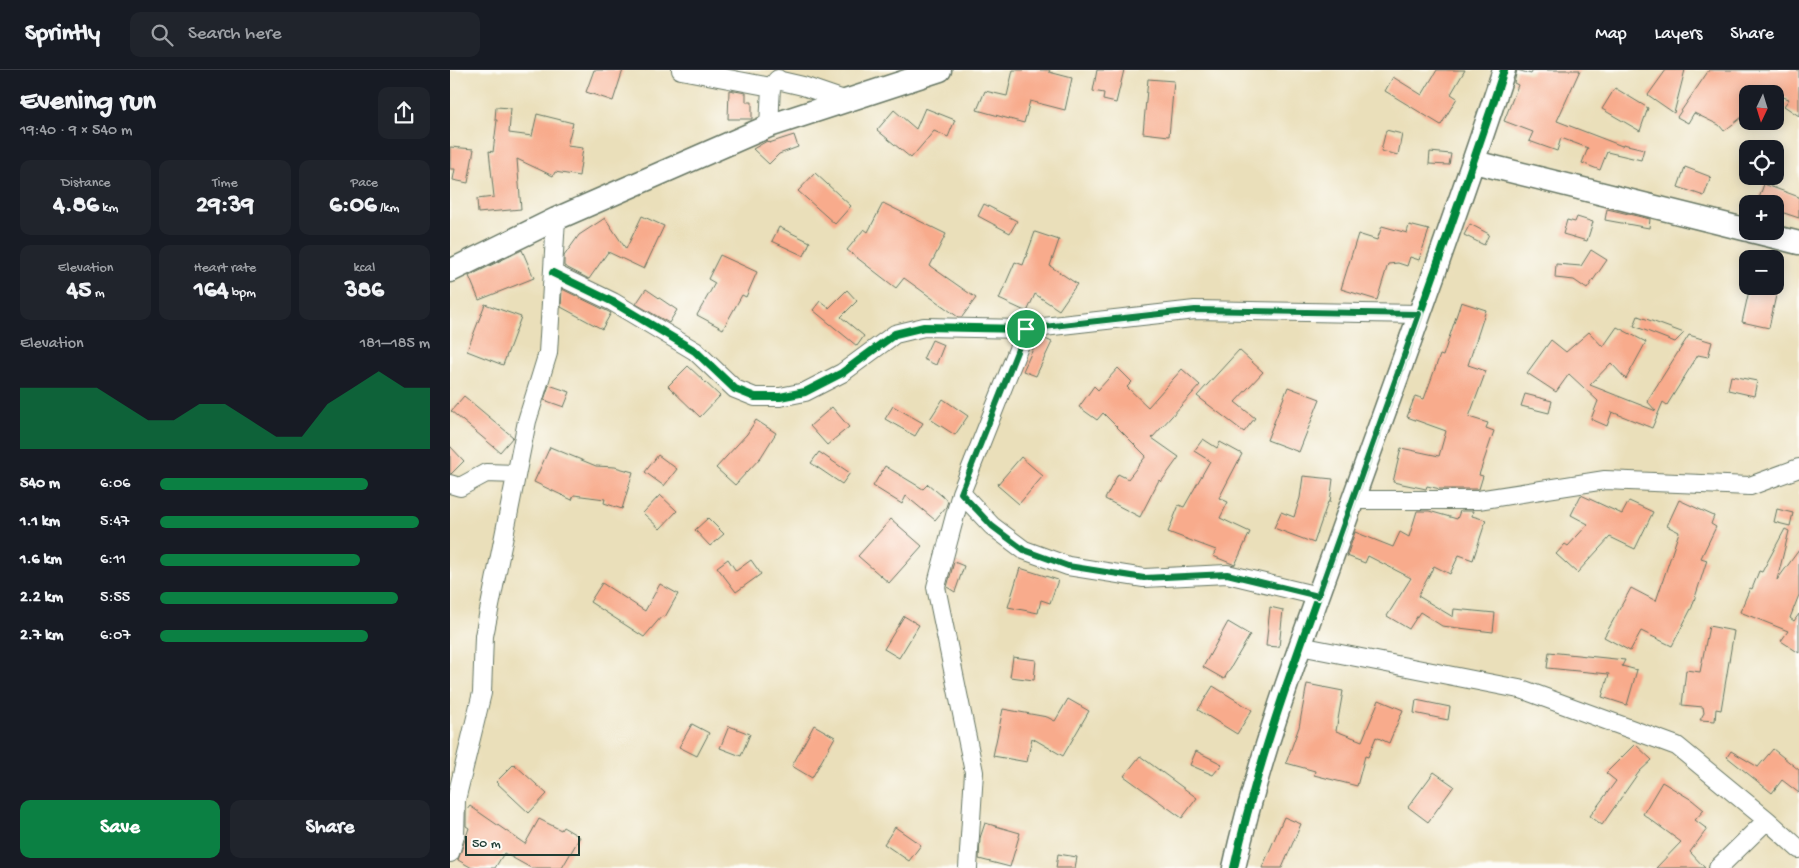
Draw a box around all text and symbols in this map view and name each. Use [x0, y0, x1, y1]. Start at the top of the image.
search box [130, 12, 480, 57]
text: Sprintly [25, 20, 100, 49]
icon: search [148, 21, 176, 49]
text: Search here [188, 23, 282, 46]
text: Map [1595, 24, 1627, 45]
text: Layers [1655, 24, 1702, 45]
text: Share [1730, 24, 1774, 45]
north arrow [1739, 85, 1784, 130]
map controls [1739, 85, 1784, 295]
text: Evening run [20, 86, 156, 119]
button: share [378, 87, 430, 139]
text: 19:40 · 9 × 540 m [20, 122, 132, 141]
button: locate [1739, 140, 1784, 185]
text: Distance [61, 175, 110, 192]
text: Time [212, 175, 238, 192]
text: Pace [351, 175, 378, 192]
text: 4.86 [53, 192, 99, 221]
text: 29:39 [196, 192, 254, 221]
text: 6:06 [329, 192, 377, 221]
button: + [1739, 195, 1784, 240]
text: km [99, 200, 118, 217]
text: /km [377, 200, 399, 217]
button: − [1739, 250, 1784, 295]
text: Elevation [58, 260, 113, 277]
text: Heart rate [194, 260, 256, 277]
text: kcal [353, 260, 375, 277]
text: 45 [67, 277, 92, 306]
text: 164 [194, 277, 229, 306]
text: 386 [345, 277, 384, 306]
text: m [92, 285, 105, 302]
text: bpm [229, 285, 256, 302]
pin [1005, 308, 1047, 350]
icon: arrive [1012, 315, 1040, 343]
text: Elevation [20, 335, 84, 354]
text: 181–185 m [360, 335, 430, 354]
text: 540 m [20, 475, 60, 494]
text: 6:06 [100, 475, 130, 494]
text: 1.1 km [20, 513, 60, 532]
text: 5:47 [100, 513, 129, 532]
text: 1.6 km [20, 551, 62, 570]
text: 6:11 [100, 551, 126, 570]
text: 2.2 km [20, 589, 63, 608]
text: 5:55 [100, 589, 130, 608]
text: 2.7 km [20, 627, 63, 646]
text: 6:07 [100, 627, 131, 646]
button: Save [20, 800, 220, 858]
button: Share [230, 800, 430, 858]
scale bar [465, 833, 580, 856]
text: 50 m [472, 836, 501, 853]

